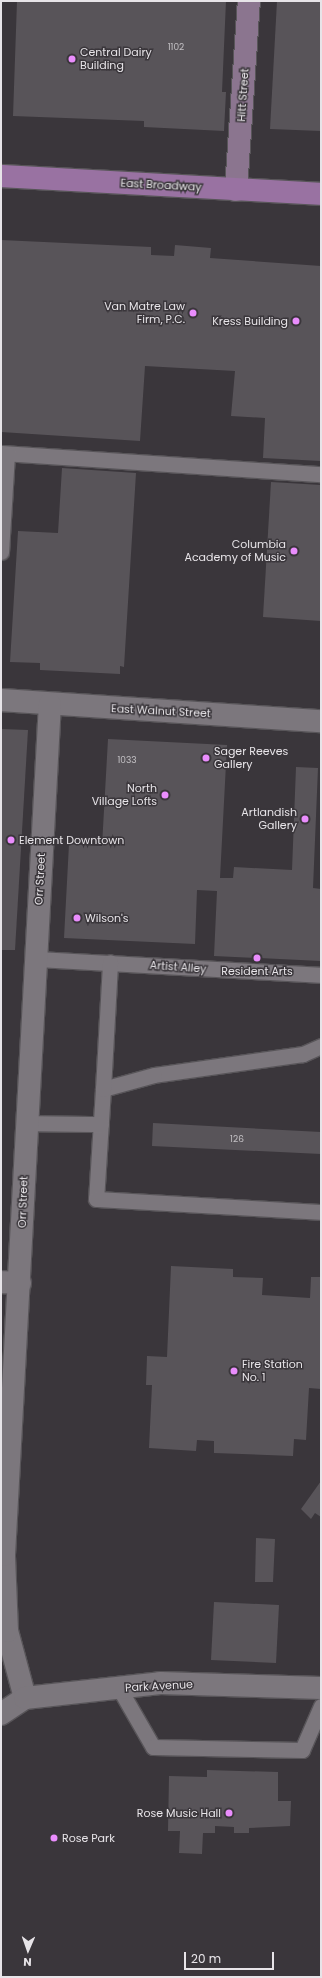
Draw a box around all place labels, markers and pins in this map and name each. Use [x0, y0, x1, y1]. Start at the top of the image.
place label: Central Dairy Building [80, 46, 152, 72]
marker: Central Dairy Building [67, 54, 77, 64]
place label: Van Matre Law Firm, P.C. [104, 300, 185, 326]
marker: Van Matre Law Firm, P.C. [188, 308, 198, 318]
place label: Kress Building [212, 314, 288, 328]
marker: Kress Building [291, 316, 301, 326]
place label: Columbia Academy of Music [185, 538, 286, 564]
marker: Columbia Academy of Music [289, 546, 299, 556]
place label: Sager Reeves Gallery [214, 745, 288, 771]
marker: Sager Reeves Gallery [201, 753, 211, 763]
place label: North Village Lofts [92, 782, 157, 808]
marker: North Village Lofts [160, 790, 170, 800]
place label: Artlandish Gallery [241, 806, 297, 832]
marker: Artlandish Gallery [300, 814, 310, 824]
place label: Element Downtown [19, 833, 124, 847]
marker: Element Downtown [6, 835, 16, 845]
place label: Wilson's [85, 911, 128, 925]
marker: Wilson's [72, 913, 82, 923]
marker: Resident Arts [252, 953, 262, 963]
place label: Resident Arts [221, 964, 293, 978]
place label: Fire Station No. 1 [242, 1358, 303, 1384]
marker: Fire Station No. 1 [229, 1366, 239, 1376]
place label: Rose Music Hall [137, 1806, 221, 1820]
marker: Rose Music Hall [224, 1808, 234, 1818]
place label: Rose Park [62, 1831, 115, 1845]
marker: Rose Park [49, 1833, 59, 1843]

